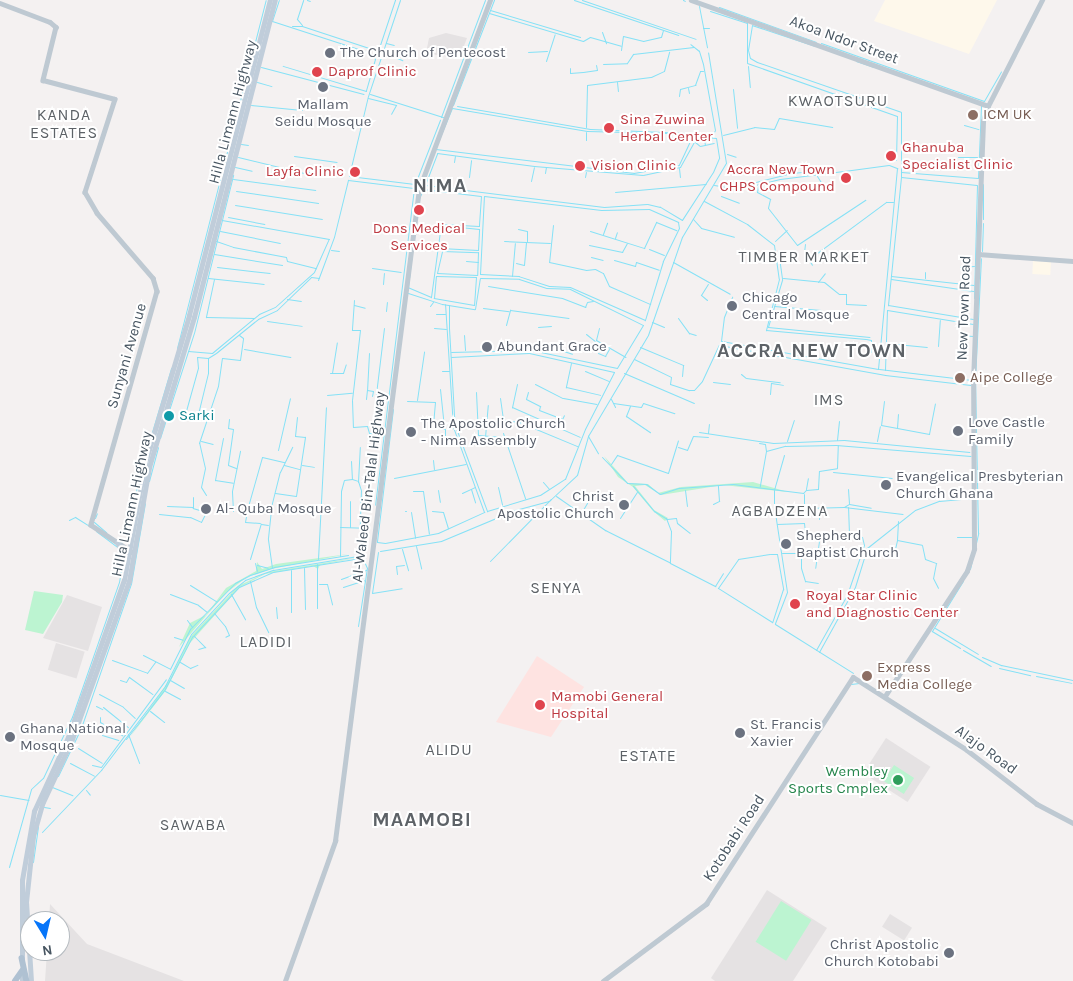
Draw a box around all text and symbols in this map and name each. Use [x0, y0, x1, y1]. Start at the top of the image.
street label: Akoa Ndor Street [787, 12, 901, 68]
street label: Hilla Limann Highway [205, 38, 261, 186]
place label: The Church of Pentecost [340, 44, 506, 62]
marker: The Church of Pentecost [324, 47, 336, 59]
place label: Daprof Clinic [328, 63, 416, 81]
marker: Daprof Clinic [310, 65, 324, 79]
marker: Mallam Seidu Mosque [317, 81, 329, 93]
district label: KWAOTSURU [787, 91, 889, 111]
place label: Mallam Seidu Mosque [274, 95, 372, 130]
district label: KANDA ESTATES [29, 105, 99, 143]
place label: ICM UK [983, 106, 1032, 124]
marker: ICM UK [967, 109, 979, 121]
place label: Sina Zuwina Herbal Center [620, 110, 713, 145]
marker: Sina Zuwina Herbal Center [602, 121, 616, 135]
place label: Ghanuba Specialist Clinic [902, 138, 1013, 173]
marker: Ghanuba Specialist Clinic [884, 149, 898, 163]
place label: Vision Clinic [591, 157, 676, 175]
marker: Vision Clinic [573, 159, 587, 173]
place label: Accra New Town CHPS Compound [719, 160, 835, 195]
place label: Layfa Clinic [266, 163, 344, 181]
marker: Layfa Clinic [348, 165, 362, 179]
marker: Accra New Town CHPS Compound [839, 171, 853, 185]
district label: NIMA [412, 173, 468, 197]
marker: Dons Medical Services [412, 203, 426, 217]
place label: Dons Medical Services [373, 219, 465, 254]
district label: TIMBER MARKET [737, 247, 871, 267]
street label: New Town Road [953, 255, 975, 361]
place label: Chicago Central Mosque [742, 288, 849, 323]
marker: Chicago Central Mosque [726, 300, 738, 312]
street label: Sunyani Avenue [103, 301, 151, 411]
place label: Abundant Grace [497, 338, 607, 356]
district label: ACCRA NEW TOWN [715, 338, 909, 362]
marker: Abundant Grace [481, 341, 493, 353]
place label: Aipe College [970, 369, 1053, 387]
marker: Aipe College [954, 372, 966, 384]
district label: IMS [813, 390, 845, 410]
street label: Al-Waleed Bin-Talal Highway [348, 391, 390, 583]
place label: Sarki [179, 407, 215, 425]
marker: Sarki [163, 410, 175, 422]
place label: Love Castle Family [968, 413, 1045, 448]
place label: The Apostolic Church - Nima Assembly [421, 414, 566, 449]
marker: Love Castle Family [952, 425, 964, 437]
marker: The Apostolic Church - Nima Assembly [405, 426, 417, 438]
street label: Hilla Limann Highway [108, 430, 156, 578]
place label: Evangelical Presbyterian Church Ghana [896, 467, 1064, 502]
marker: Evangelical Presbyterian Church Ghana [880, 479, 892, 491]
place label: Christ Apostolic Church [497, 487, 614, 522]
marker: Christ Apostolic Church [618, 499, 630, 511]
place label: Al- Quba Mosque [216, 500, 331, 518]
district label: AGBADZENA [730, 501, 830, 521]
marker: Al- Quba Mosque [200, 503, 212, 515]
place label: Shepherd Baptist Church [796, 526, 899, 561]
marker: Shepherd Baptist Church [780, 538, 792, 550]
district label: SENYA [530, 578, 582, 598]
place label: Royal Star Clinic and Diagnostic Center [806, 586, 958, 621]
marker: Royal Star Clinic and Diagnostic Center [788, 597, 802, 611]
district label: LADIDI [239, 632, 293, 652]
place label: Express Media College [877, 658, 972, 693]
marker: Express Media College [861, 670, 873, 682]
place label: Mamobi General Hospital [551, 687, 663, 722]
marker: Mamobi General Hospital [533, 698, 547, 712]
place label: St. Francis Xavier [750, 715, 822, 750]
place label: Ghana National Mosque [20, 719, 126, 754]
street label: Alajo Road [952, 722, 1020, 778]
marker: St. Francis Xavier [734, 727, 746, 739]
marker: Ghana National Mosque [4, 731, 16, 743]
district label: ALIDU [425, 740, 473, 760]
district label: ESTATE [618, 746, 678, 766]
place label: Wembley Sports Cmplex [788, 762, 888, 797]
marker: Wembley Sports Cmplex [892, 774, 904, 786]
street label: Kotobabi Road [699, 791, 769, 885]
district label: MAAMOBI [371, 807, 473, 831]
district label: SAWABA [159, 815, 227, 835]
north arrow [20, 911, 70, 961]
place label: Christ Apostolic Church Kotobabi [824, 935, 939, 970]
text: N [41, 941, 54, 960]
marker: Christ Apostolic Church Kotobabi [943, 947, 955, 959]

